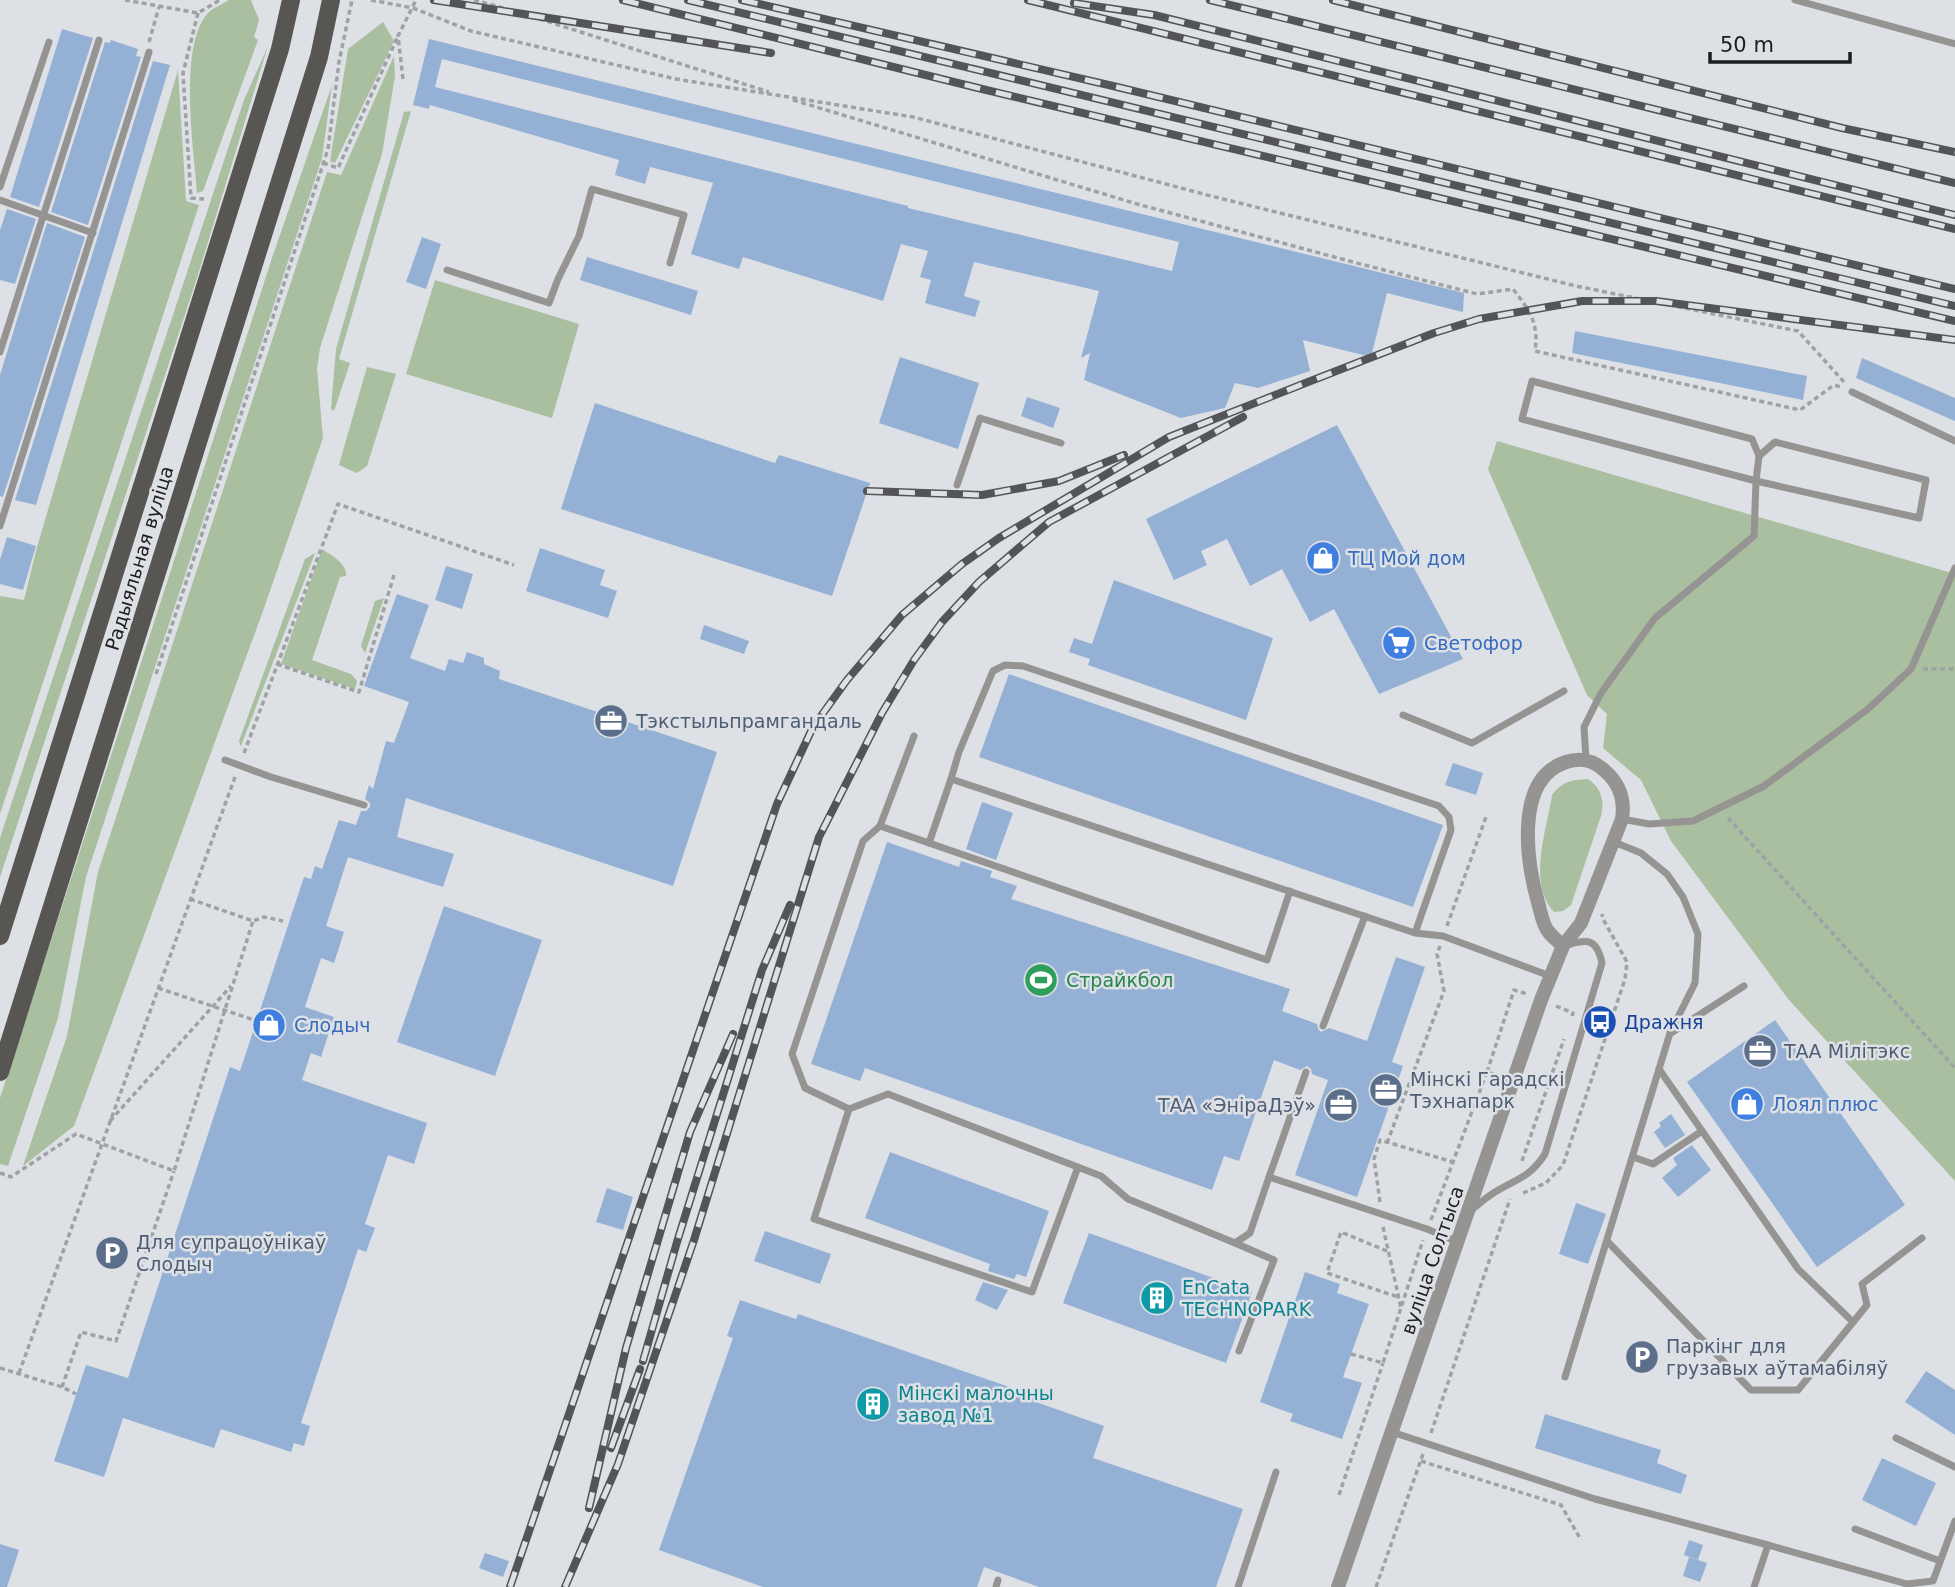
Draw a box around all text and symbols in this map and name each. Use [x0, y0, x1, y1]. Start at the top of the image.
scale bar [1710, 21, 1850, 65]
text: 50 m [1720, 33, 1774, 57]
street label: Радыяльная вуліца [100, 463, 178, 653]
shop icon: ТЦ Мой дом [1304, 539, 1342, 577]
place label: ТЦ Мой дом [1347, 547, 1466, 569]
supermarket icon: Светофор [1380, 624, 1418, 662]
place label: Светофор [1424, 632, 1523, 654]
office icon: Тэкстыльпрамгандаль [592, 702, 630, 740]
place label: Тэкстыльпрамгандаль [635, 710, 862, 732]
sports icon: Страйкбол [1022, 961, 1060, 999]
place label: Страйкбол [1066, 969, 1173, 991]
bus stop icon: Дражня [1581, 1003, 1619, 1041]
shop icon: Слодыч [250, 1006, 288, 1044]
place label: Дражня [1624, 1011, 1704, 1033]
place label: Слодыч [294, 1014, 370, 1036]
office icon: ТАА Мілітэкс [1741, 1032, 1779, 1070]
place label: ТАА Мілітэкс [1783, 1040, 1910, 1062]
place label: Мінскі Гарадскі Тэхнапарк [1409, 1068, 1565, 1112]
office icon: Мінскі Гарадскі Тэхнапарк [1367, 1071, 1405, 1109]
shop icon: Лоял плюс [1728, 1085, 1766, 1123]
office icon: ТАА «ЭніраДэў» [1322, 1086, 1360, 1124]
place label: Лоял плюс [1772, 1093, 1879, 1115]
place label: ТАА «ЭніраДэў» [1157, 1094, 1316, 1116]
street label: вуліца Солтыса [1396, 1183, 1468, 1337]
place label: Для супрацоўнікаў Слодыч [136, 1231, 326, 1275]
parking icon: Для супрацоўнікаў Слодыч [93, 1234, 131, 1272]
place label: EnCata TECHNOPARK [1181, 1276, 1312, 1320]
building icon: EnCata TECHNOPARK [1138, 1279, 1176, 1317]
place label: Паркінг для грузавых аўтамабіляў [1666, 1335, 1888, 1379]
parking icon: Паркінг для грузавых аўтамабіляў [1623, 1338, 1661, 1376]
place label: Мінскі малочны завод №1 [898, 1382, 1054, 1426]
building icon: Мінскі малочны завод №1 [854, 1385, 892, 1423]

